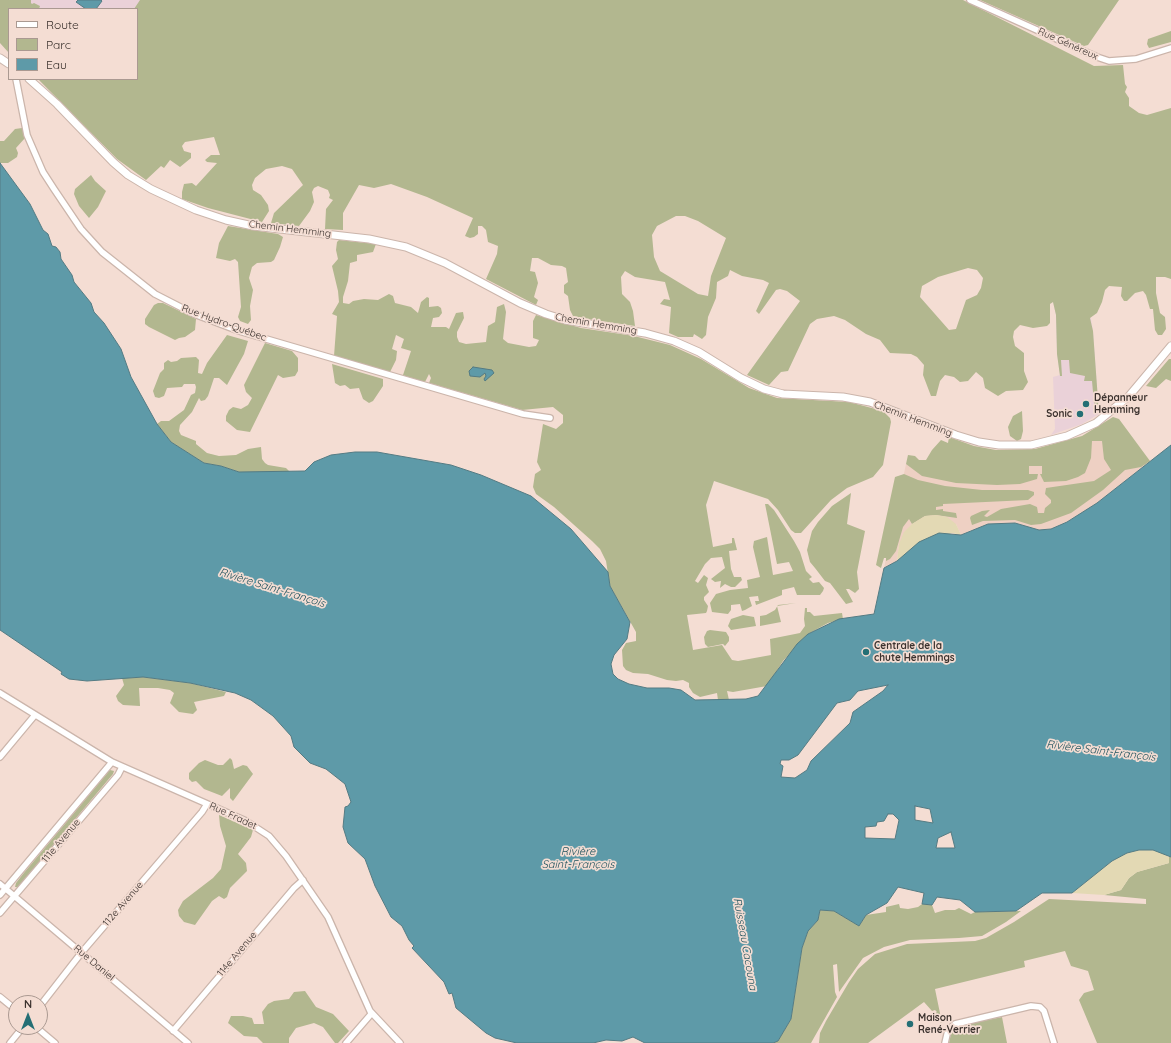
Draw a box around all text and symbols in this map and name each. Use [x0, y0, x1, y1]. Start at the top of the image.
legend [8, 8, 138, 80]
text: Route [46, 17, 79, 32]
street label: Rue Généreux [1036, 25, 1100, 63]
text: Parc [46, 37, 71, 52]
text: Eau [46, 57, 67, 72]
street label: Chemin Hemming [248, 218, 332, 240]
street label: Rue Hydro-Québec [180, 302, 268, 344]
street label: Chemin Hemming [554, 311, 638, 337]
place label: Dépanneur Hemming [1094, 392, 1148, 416]
street label: Chemin Hemming [872, 399, 954, 439]
marker: Dépanneur Hemming [1081, 399, 1091, 409]
place label: Sonic [1046, 408, 1072, 420]
marker: Sonic [1075, 409, 1085, 419]
water label: Rivière Saint-François [217, 566, 327, 610]
place label: Centrale de la chute Hemmings [874, 640, 955, 664]
marker: Centrale de la chute Hemmings [861, 647, 871, 657]
water label: Rivière Saint-François [1046, 738, 1156, 764]
street label: Rue Fradet [207, 800, 259, 832]
street label: 111e Avenue [39, 817, 83, 865]
water label: Rivière Saint-François [542, 845, 614, 871]
street label: 112e Avenue [100, 879, 146, 929]
water label: Ruisseau Cacouna [730, 897, 760, 991]
street label: 114e Avenue [215, 929, 259, 979]
street label: Rue Daniel [71, 942, 117, 984]
north arrow [8, 995, 48, 1035]
text: N [24, 997, 32, 1011]
place label: Maison René-Verrier [918, 1012, 980, 1036]
marker: Maison René-Verrier [905, 1019, 915, 1029]

